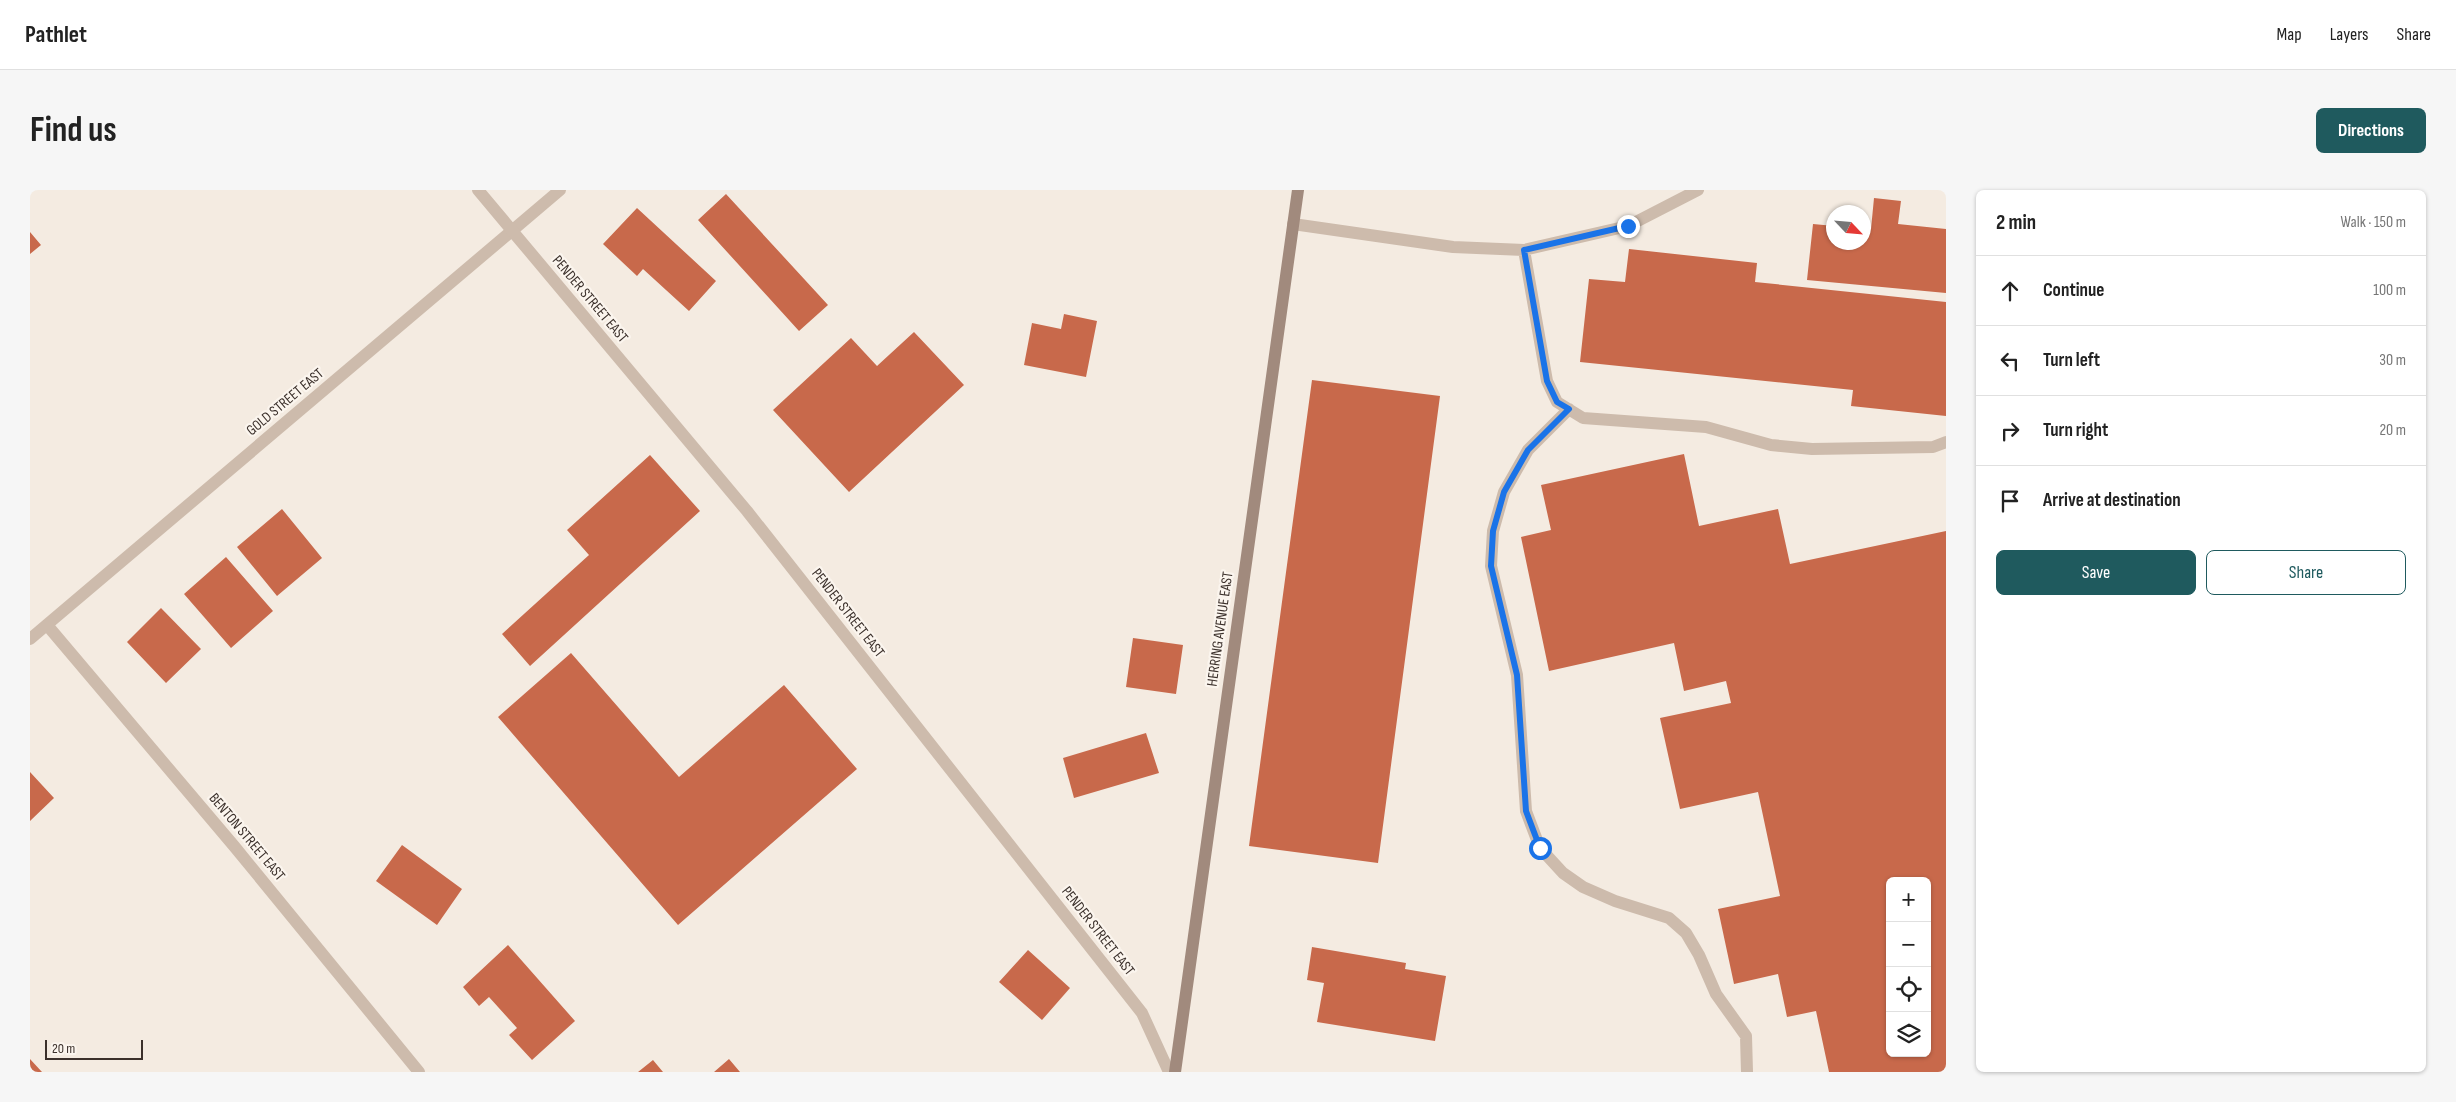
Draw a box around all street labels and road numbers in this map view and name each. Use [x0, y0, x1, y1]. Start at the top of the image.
street label: PENDER STREET EAST [548, 251, 632, 347]
street label: GOLD STREET EAST [242, 364, 328, 440]
street label: PENDER STREET EAST [807, 565, 889, 661]
street label: HERRING AVENUE EAST [1203, 570, 1237, 688]
street label: BENTON STREET EAST [205, 789, 289, 885]
street label: PENDER STREET EAST [1057, 883, 1139, 979]

